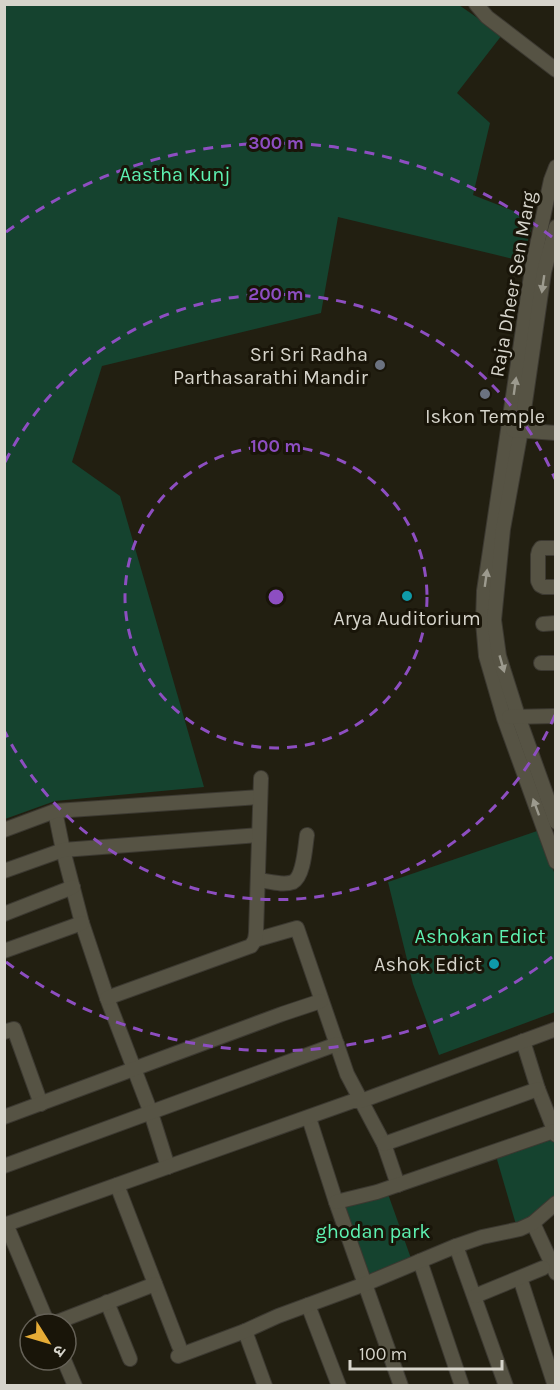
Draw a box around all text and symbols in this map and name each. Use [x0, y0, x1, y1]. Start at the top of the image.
text: 300 m [248, 132, 304, 154]
park label: Aastha Kunj [120, 163, 230, 186]
street label: Raja Dheer Sen Marg [485, 189, 541, 379]
one-way arrow [538, 275, 547, 294]
text: 200 m [248, 283, 304, 305]
place label: Sri Sri Radha Parthasarathi Mandir [173, 343, 369, 389]
marker: Sri Sri Radha Parthasarathi Mandir [373, 358, 387, 372]
one-way arrow [511, 376, 520, 395]
marker: Iskon Temple [478, 387, 492, 401]
place label: Iskon Temple [425, 405, 545, 428]
text: 100 m [251, 435, 301, 457]
one-way arrow [481, 569, 490, 588]
centre of rings [266, 587, 286, 607]
marker: Arya Auditorium [400, 589, 414, 603]
place label: Arya Auditorium [333, 607, 481, 630]
one-way arrow [497, 655, 507, 673]
one-way arrow [530, 798, 540, 816]
park label: Ashokan Edict [415, 925, 546, 948]
place label: Ashok Edict [374, 953, 482, 976]
marker: Ashok Edict [487, 957, 501, 971]
park label: ghodan park [315, 1220, 431, 1243]
north arrow [18, 1312, 78, 1372]
scale bar [350, 1333, 502, 1371]
text: उ [49, 1341, 70, 1361]
text: 100 m [359, 1343, 407, 1365]

